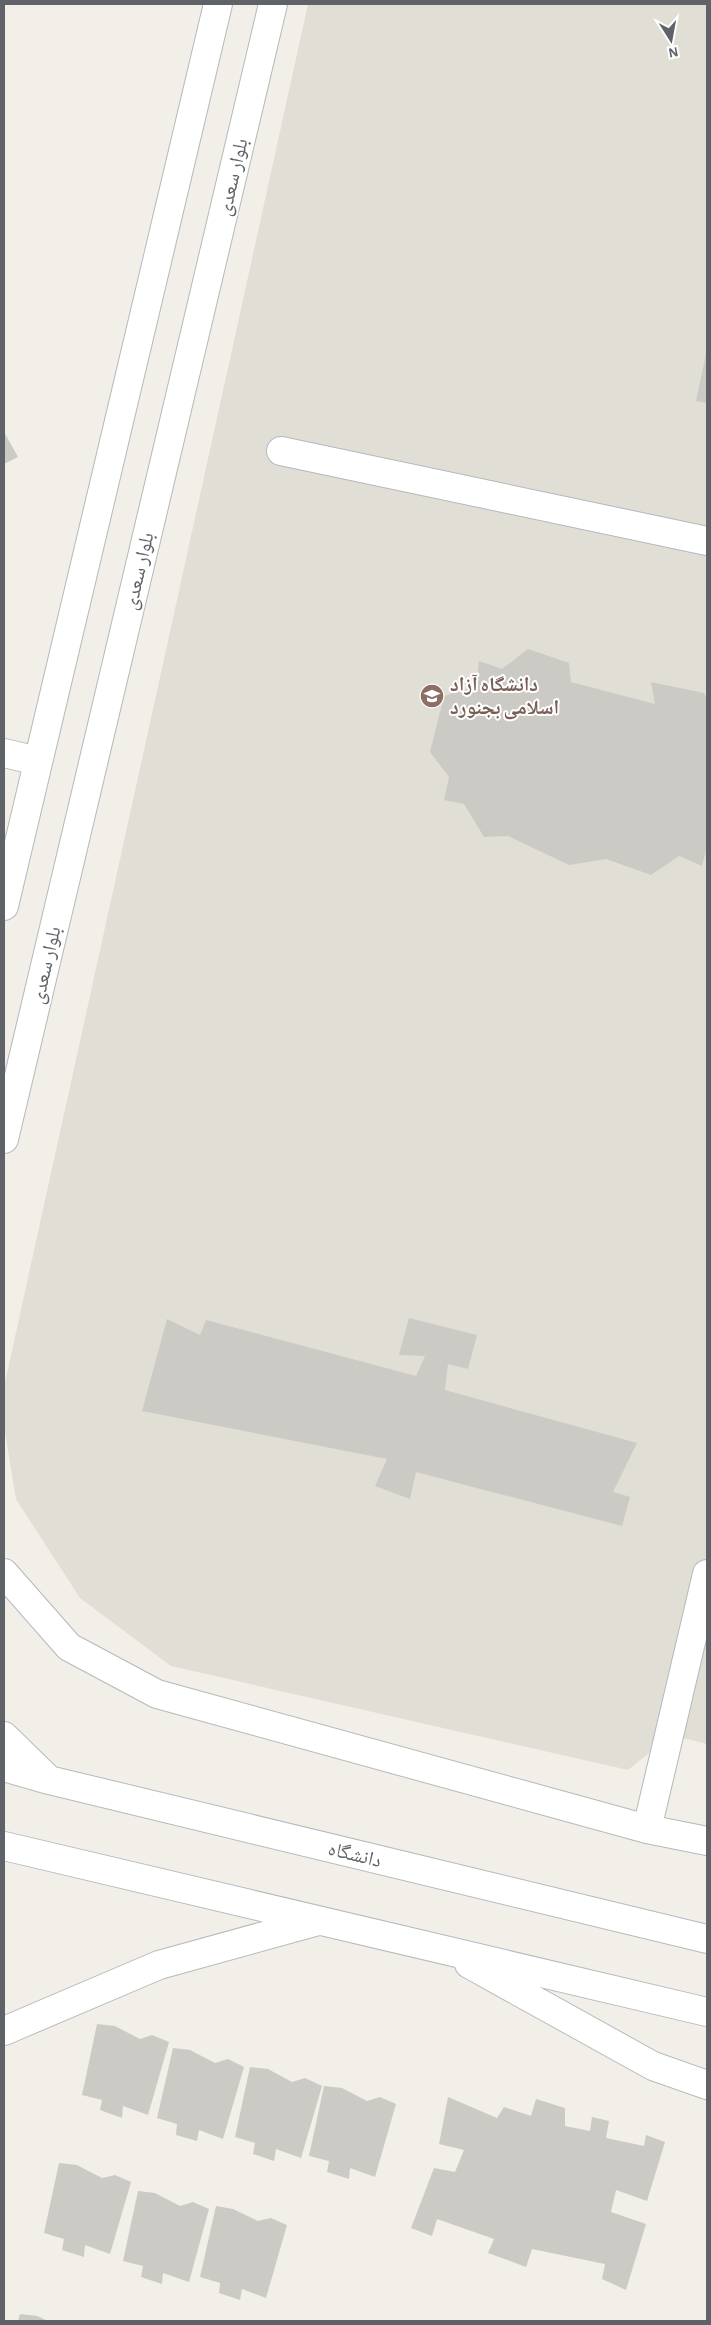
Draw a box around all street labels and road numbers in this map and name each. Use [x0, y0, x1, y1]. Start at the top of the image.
street label: بلوار سعدی [214, 137, 253, 218]
street label: بلوار سعدی [120, 531, 159, 612]
street label: بلوار سعدی [27, 925, 66, 1006]
street label: دانشگاه [326, 1839, 383, 1871]

